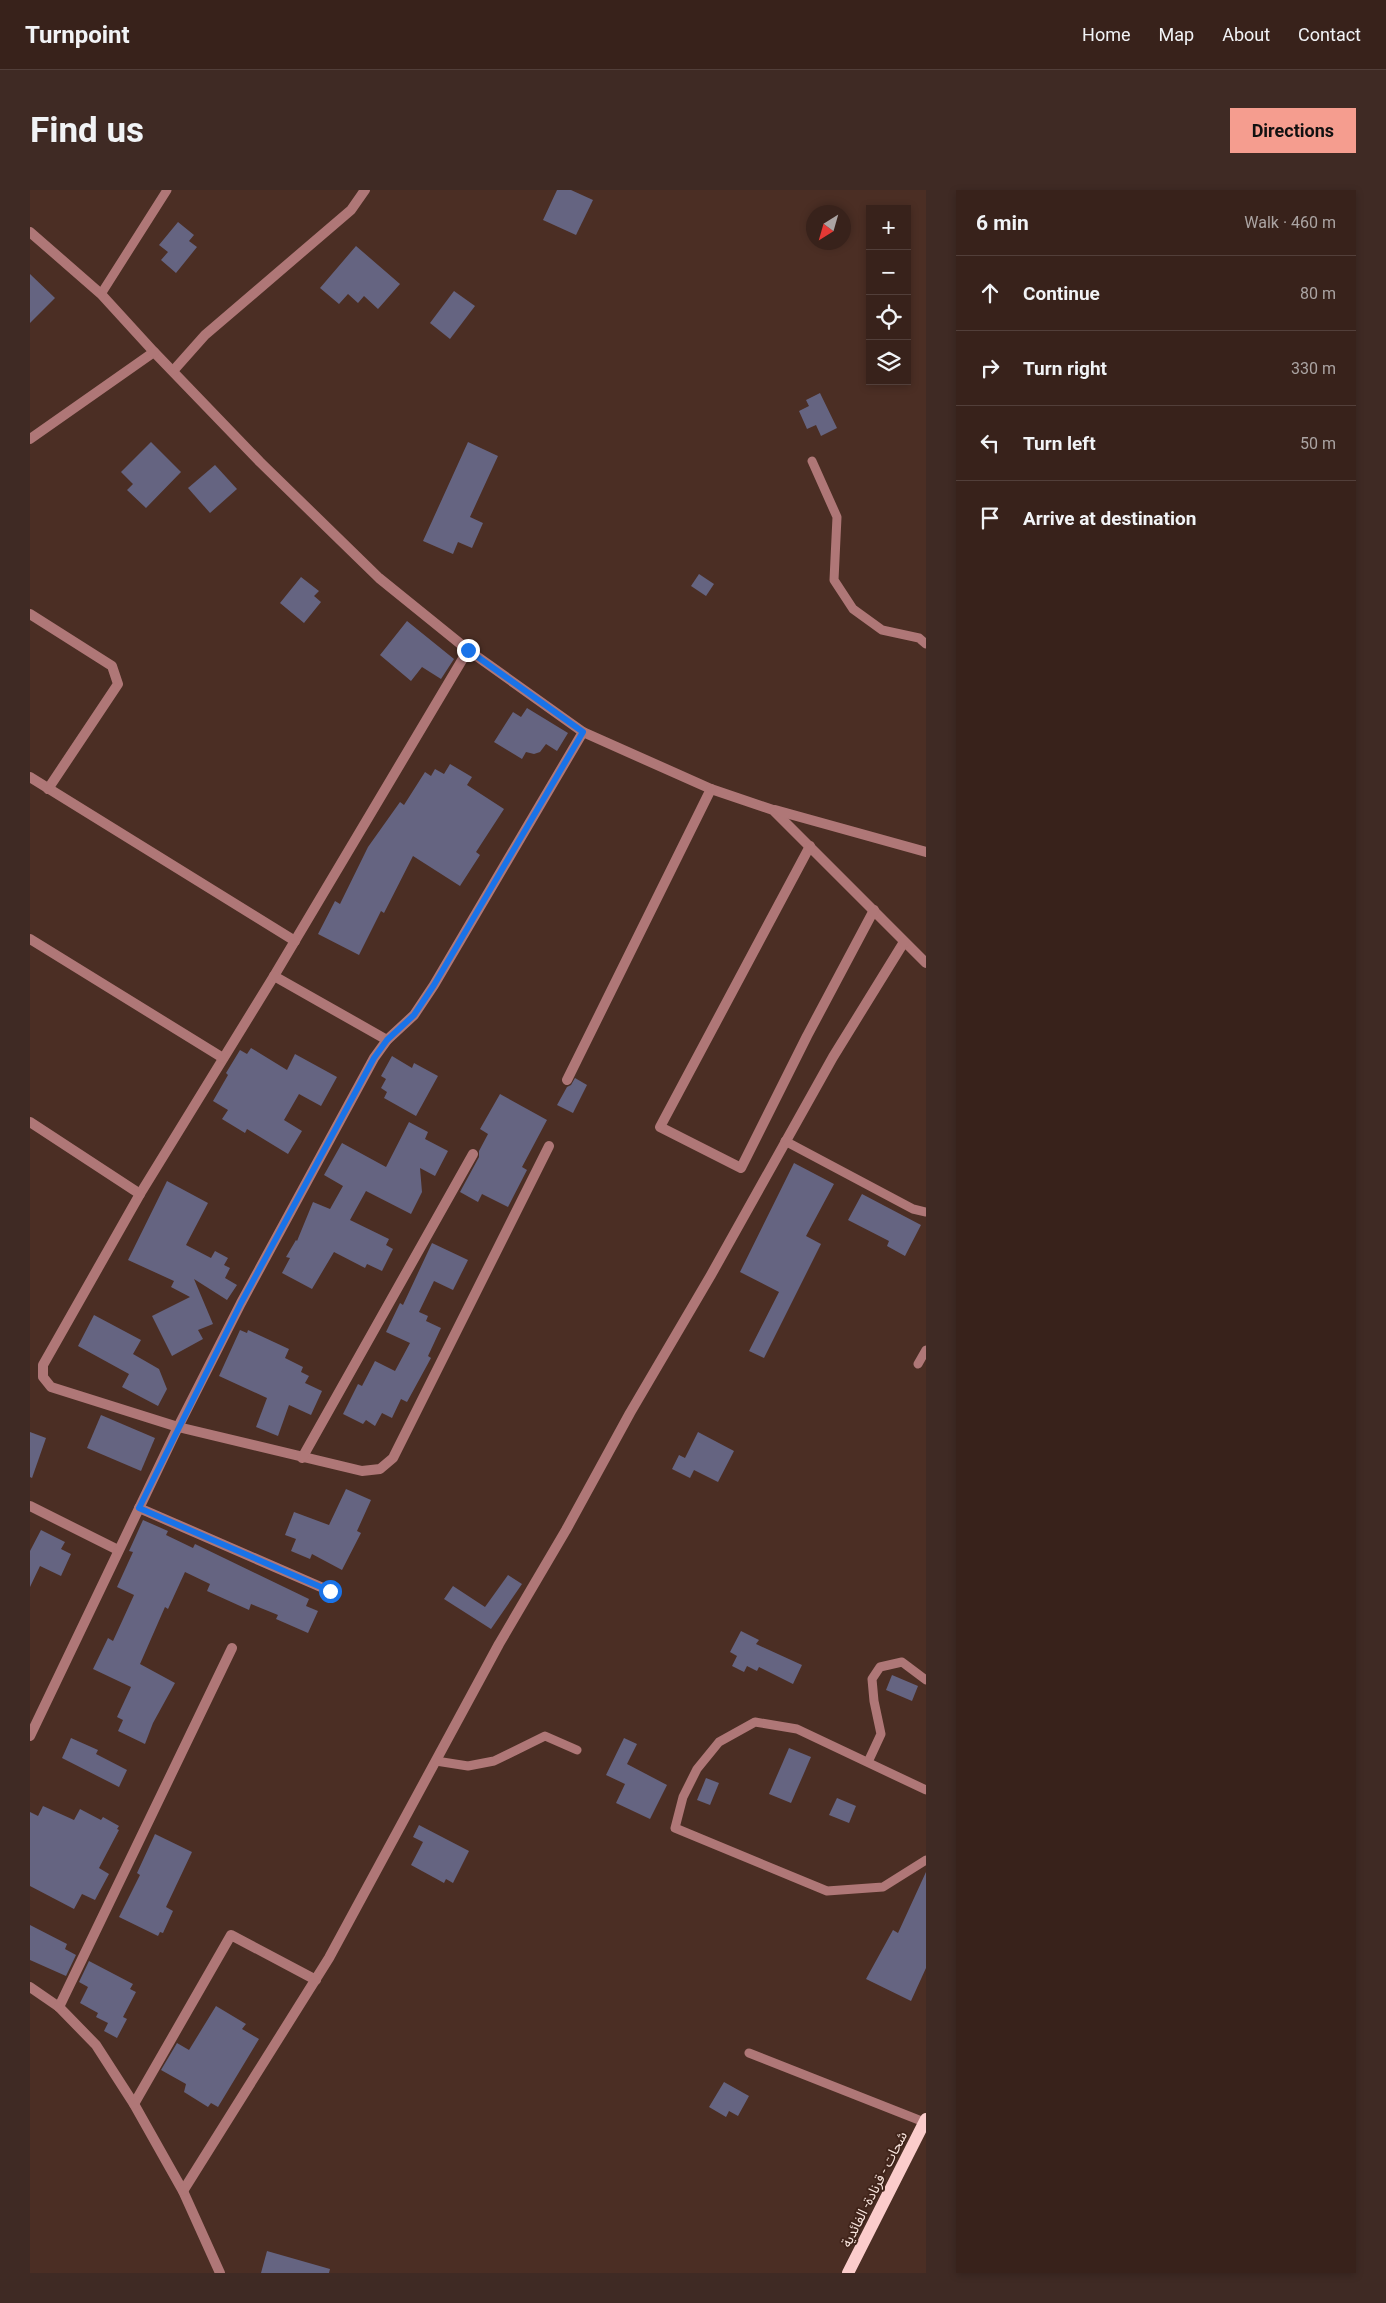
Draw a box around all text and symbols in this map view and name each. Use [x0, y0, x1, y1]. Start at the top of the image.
text: Turnpoint [25, 21, 130, 49]
text: Home [1082, 24, 1131, 45]
text: Map [1159, 24, 1194, 45]
text: About [1222, 24, 1270, 45]
text: Contact [1298, 24, 1361, 45]
button: Directions [1230, 108, 1356, 153]
text: Find us [30, 110, 144, 151]
north arrow [806, 205, 851, 250]
map controls [866, 205, 911, 385]
button: + [866, 205, 911, 250]
text: 6 min [976, 211, 1029, 235]
text: Walk · 460 m [1244, 213, 1336, 232]
button: − [866, 250, 911, 295]
icon: ahead [976, 279, 1004, 307]
text: Continue [1023, 282, 1100, 305]
text: 80 m [1300, 284, 1336, 303]
button: locate [866, 295, 911, 340]
button: layers [866, 340, 911, 385]
icon: right [976, 354, 1004, 382]
text: Turn right [1023, 357, 1107, 380]
text: 330 m [1291, 359, 1336, 378]
icon: left [976, 429, 1004, 457]
text: Turn left [1023, 432, 1096, 455]
text: 50 m [1300, 434, 1336, 453]
icon: arrive [976, 504, 1004, 532]
text: Arrive at destination [1023, 507, 1196, 530]
route end [457, 639, 480, 662]
route start [319, 1580, 342, 1603]
street label: شحات - قرنادة- الفائدية [838, 2128, 911, 2250]

